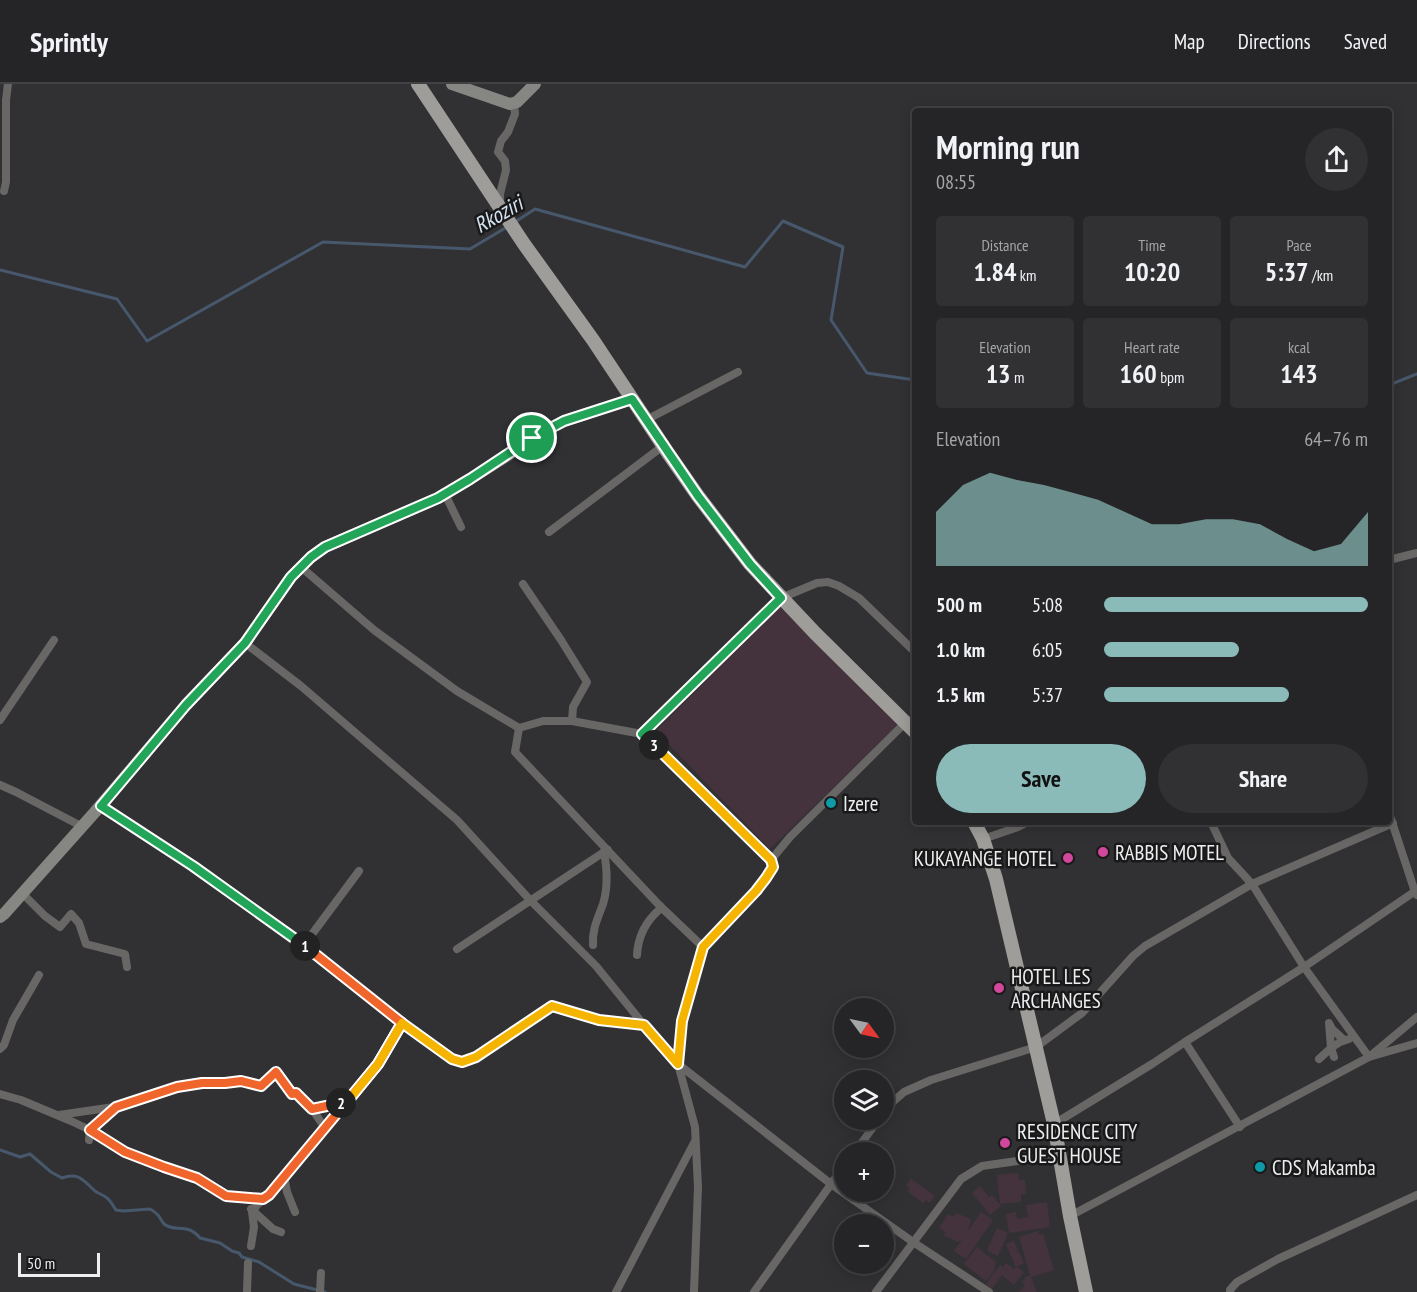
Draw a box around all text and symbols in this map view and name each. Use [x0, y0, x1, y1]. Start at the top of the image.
text: Sprintly [30, 23, 108, 60]
text: Map [1174, 28, 1205, 55]
text: Directions [1238, 28, 1311, 55]
text: Saved [1344, 28, 1387, 55]
text: Morning run [936, 125, 1080, 168]
button: share [1305, 128, 1368, 191]
text: 08:55 [936, 169, 976, 195]
water label: Rkoziri [469, 187, 530, 239]
text: Distance [981, 235, 1029, 255]
text: Time [1138, 235, 1166, 255]
text: Pace [1286, 235, 1312, 255]
text: 1.84 [974, 255, 1016, 288]
text: 10:20 [1124, 255, 1180, 288]
text: 5:37 [1265, 255, 1309, 288]
text: km [1016, 265, 1036, 285]
text: /km [1309, 265, 1333, 285]
text: Elevation [979, 337, 1031, 357]
text: Heart rate [1124, 337, 1180, 357]
text: kcal [1288, 337, 1310, 357]
text: 13 [986, 357, 1011, 390]
text: 160 [1119, 357, 1157, 390]
text: 143 [1280, 357, 1318, 390]
text: m [1011, 367, 1024, 387]
text: bpm [1157, 367, 1185, 387]
pin [506, 412, 557, 463]
icon: arrive [515, 421, 548, 454]
text: Elevation [936, 426, 1000, 452]
text: 64–76 m [1304, 426, 1368, 452]
text: 500 m [936, 592, 982, 618]
text: 5:08 [1032, 592, 1063, 618]
text: 1.0 km [936, 637, 985, 663]
text: 6:05 [1032, 637, 1063, 663]
text: 1.5 km [936, 682, 985, 708]
text: 5:37 [1032, 682, 1063, 708]
pin: 3 [639, 730, 669, 760]
text: 3 [650, 735, 658, 755]
button: Save [936, 744, 1146, 813]
button: Share [1158, 744, 1368, 813]
place label: Izere [843, 790, 878, 817]
marker: Izere [824, 796, 838, 810]
place label: RABBIS MOTEL [1115, 839, 1224, 866]
place label: KUKAYANGE HOTEL [914, 845, 1056, 872]
marker: RABBIS MOTEL [1096, 845, 1110, 859]
marker: KUKAYANGE HOTEL [1061, 851, 1075, 865]
pin: 1 [290, 931, 320, 961]
text: 1 [301, 936, 309, 956]
place label: HOTEL LES ARCHANGES [1011, 963, 1101, 1014]
marker: HOTEL LES ARCHANGES [992, 981, 1006, 995]
north arrow [834, 998, 894, 1058]
map controls [834, 998, 894, 1274]
button: layers [834, 1070, 894, 1130]
pin: 2 [326, 1088, 356, 1118]
text: 2 [337, 1093, 345, 1113]
place label: RESIDENCE CITY GUEST HOUSE [1017, 1118, 1138, 1169]
marker: RESIDENCE CITY GUEST HOUSE [998, 1136, 1012, 1150]
button: + [834, 1142, 894, 1202]
place label: CDS Makamba [1272, 1154, 1376, 1181]
marker: CDS Makamba [1253, 1160, 1267, 1174]
button: − [834, 1214, 894, 1274]
scale bar [18, 1250, 100, 1278]
text: 50 m [27, 1253, 55, 1273]

